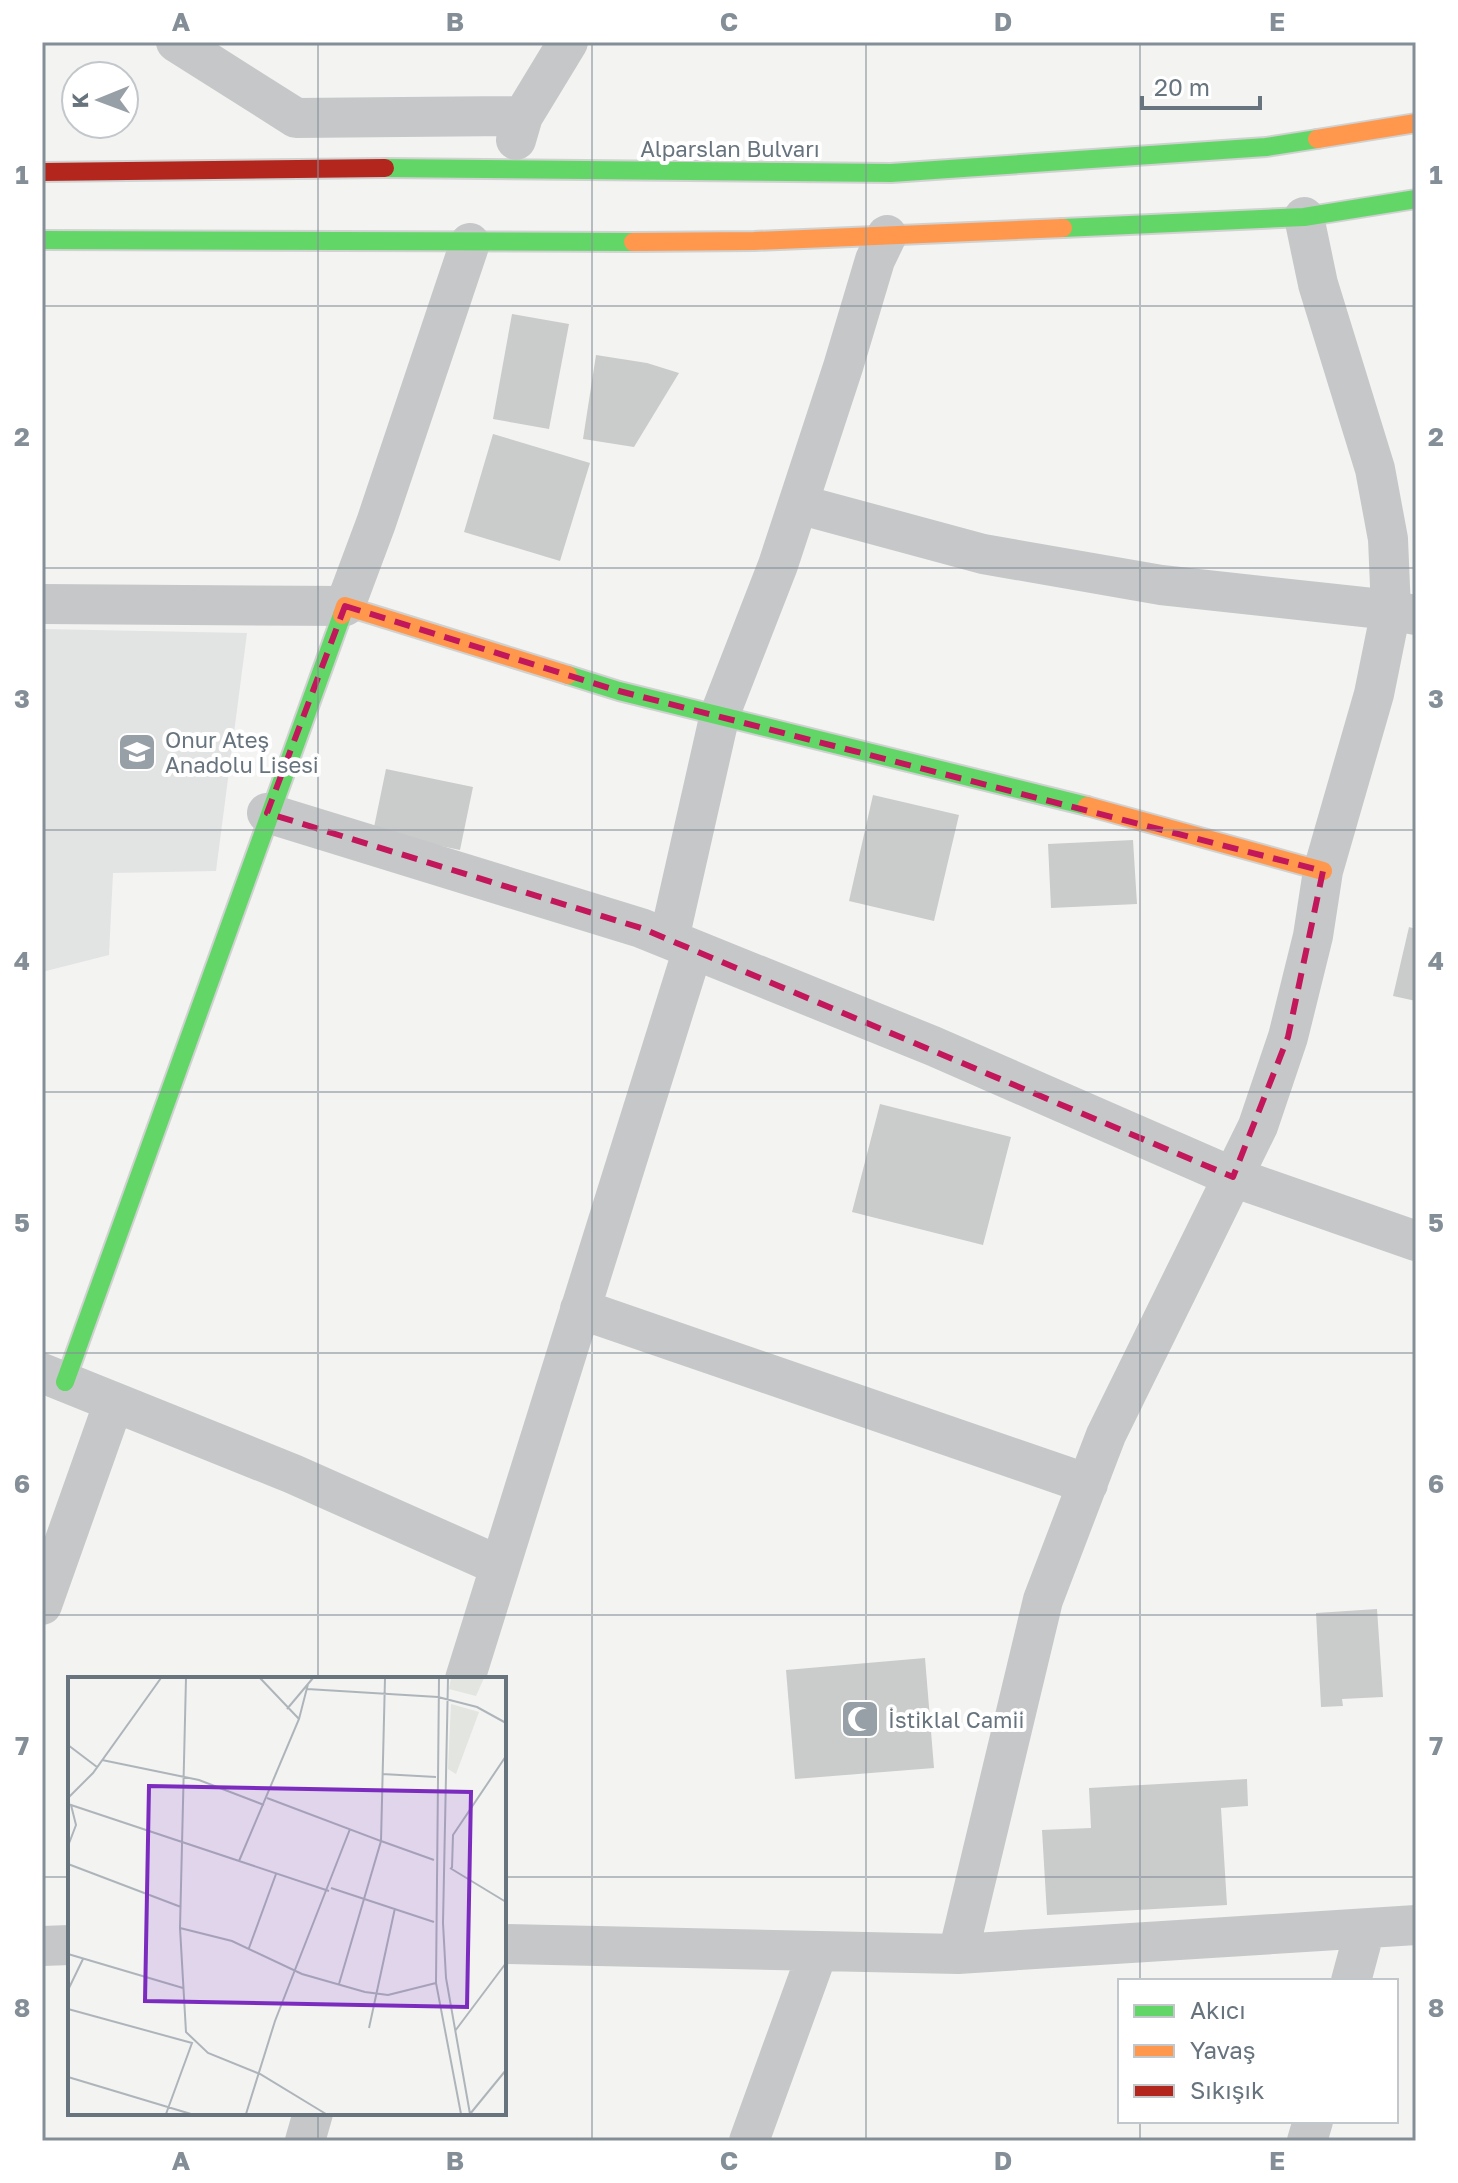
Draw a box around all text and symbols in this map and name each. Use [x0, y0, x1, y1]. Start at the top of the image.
text: A [172, 6, 191, 37]
text: B [446, 6, 464, 37]
text: C [720, 6, 738, 37]
text: D [994, 6, 1012, 37]
text: E [1269, 6, 1285, 37]
north arrow [60, 60, 140, 140]
scale bar [1142, 60, 1260, 110]
text: 20 m [1154, 72, 1210, 101]
text: K [66, 92, 93, 109]
street label: Alparslan Bulvarı [640, 135, 820, 162]
text: 1 [15, 159, 29, 190]
text: 1 [1429, 159, 1443, 190]
text: 2 [14, 421, 30, 452]
text: 2 [1428, 421, 1444, 452]
text: 3 [14, 683, 30, 714]
text: 3 [1428, 683, 1444, 714]
place label: Onur Ateş Anadolu Lisesi [165, 726, 319, 778]
school or university icon: Onur Ateş Anadolu Lisesi [116, 731, 158, 773]
text: 4 [14, 945, 30, 976]
text: 4 [1428, 945, 1444, 976]
text: 5 [14, 1207, 30, 1238]
text: 5 [1428, 1207, 1444, 1238]
text: 6 [14, 1468, 30, 1499]
text: 6 [1428, 1468, 1444, 1499]
inset map [68, 1677, 506, 2115]
mosque icon: İstiklal Camii [839, 1698, 881, 1740]
place label: İstiklal Camii [888, 1706, 1024, 1733]
text: 7 [15, 1730, 29, 1761]
text: 7 [1429, 1730, 1443, 1761]
legend [1118, 1979, 1398, 2123]
text: 8 [14, 1992, 30, 2023]
text: 8 [1428, 1992, 1444, 2023]
text: Akıcı [1190, 1995, 1246, 2024]
text: Yavaş [1190, 2035, 1256, 2064]
text: Sıkışık [1190, 2075, 1265, 2104]
text: A [172, 2145, 191, 2176]
text: B [446, 2145, 464, 2176]
text: C [720, 2145, 738, 2176]
text: D [994, 2145, 1012, 2176]
text: E [1269, 2145, 1285, 2176]

